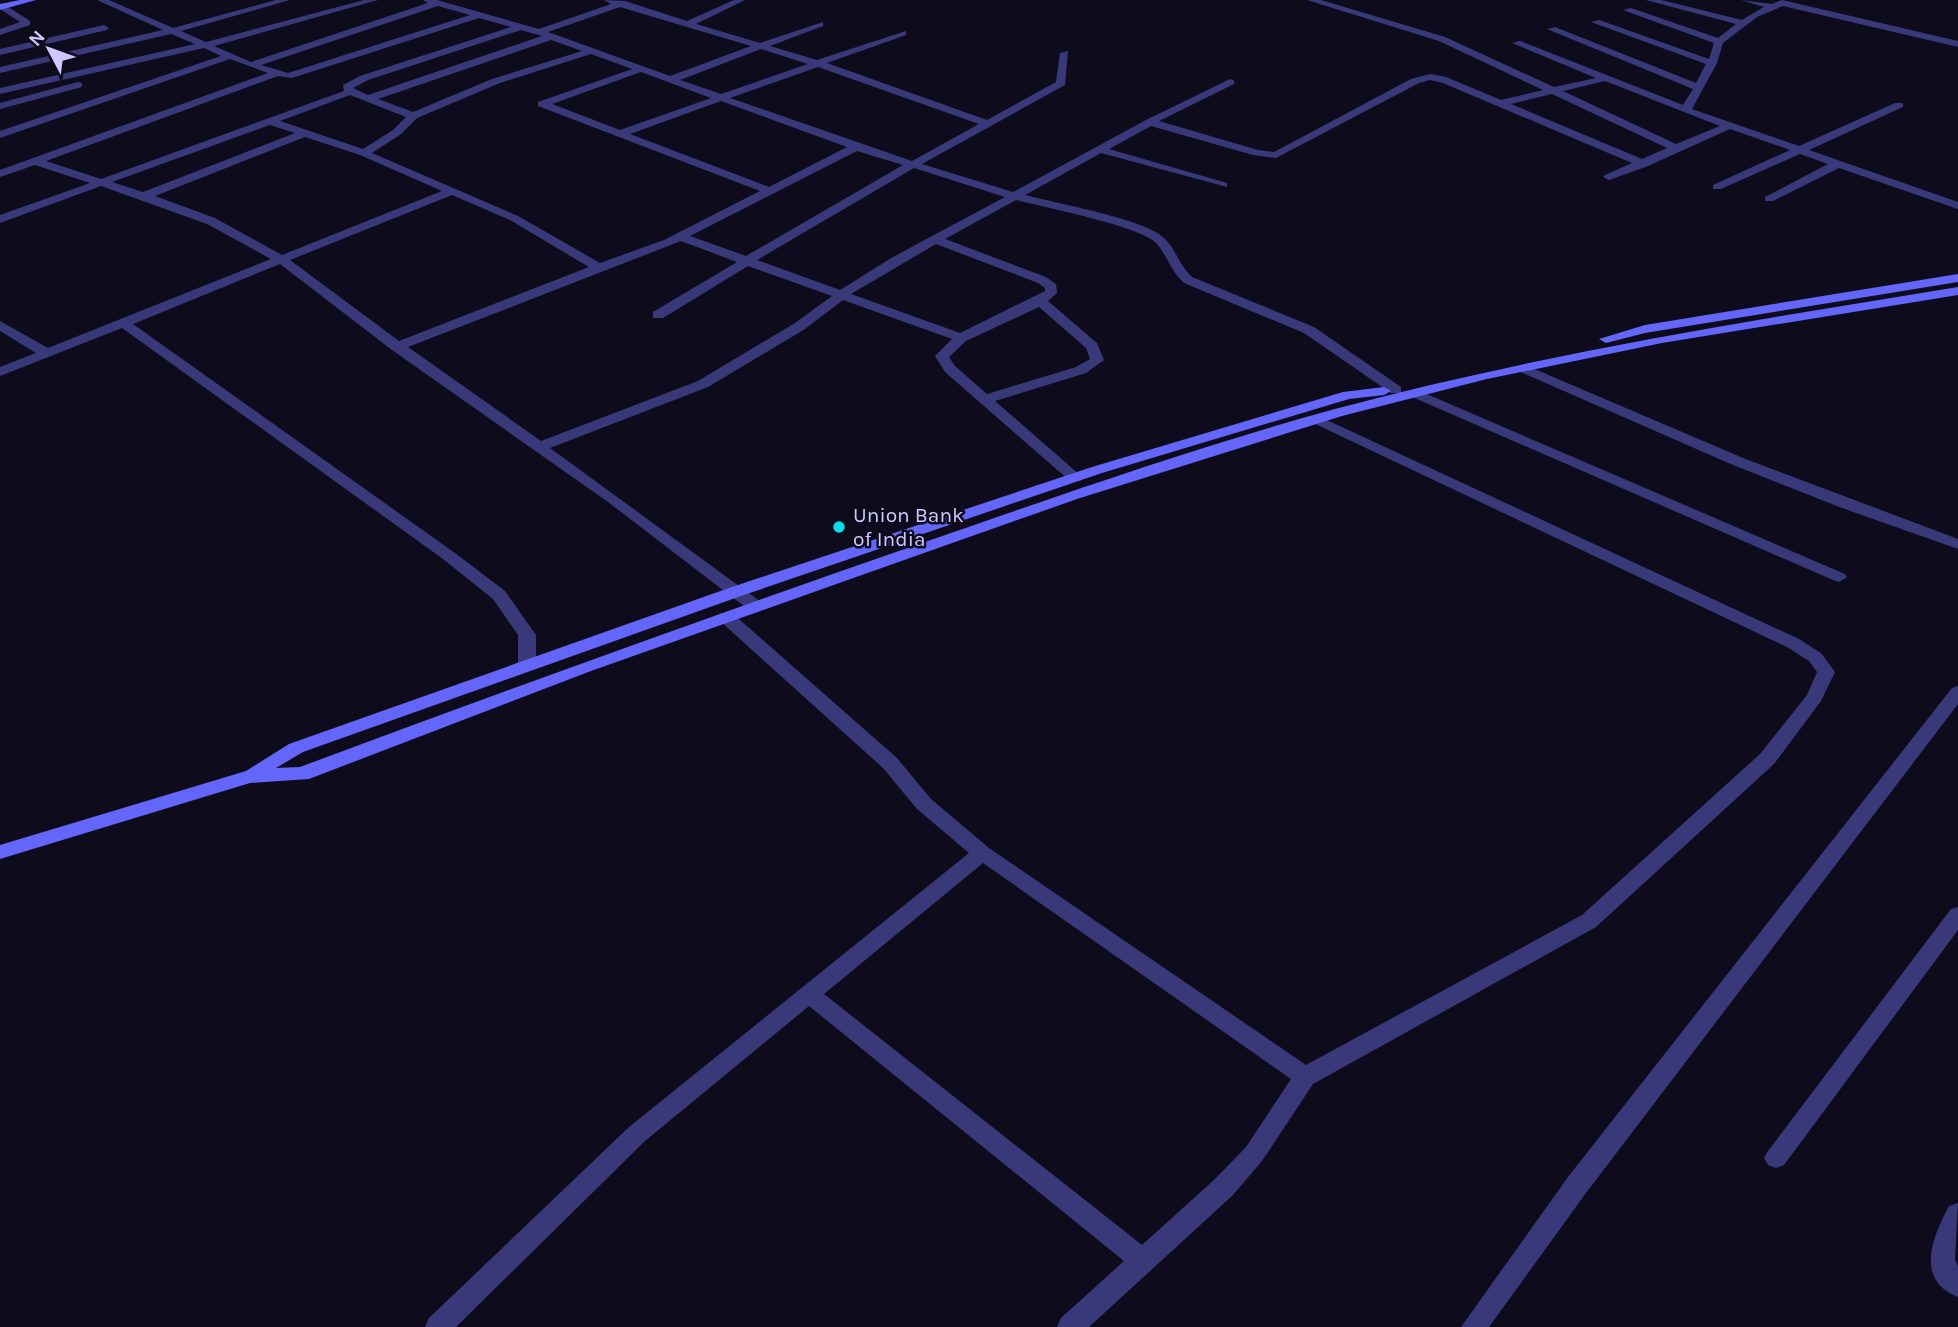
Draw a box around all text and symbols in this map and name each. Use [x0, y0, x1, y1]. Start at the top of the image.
north arrow [14, 14, 84, 84]
text: N [24, 26, 50, 51]
place label: Union Bank of India [853, 503, 964, 551]
marker: Union Bank of India [831, 519, 847, 535]

